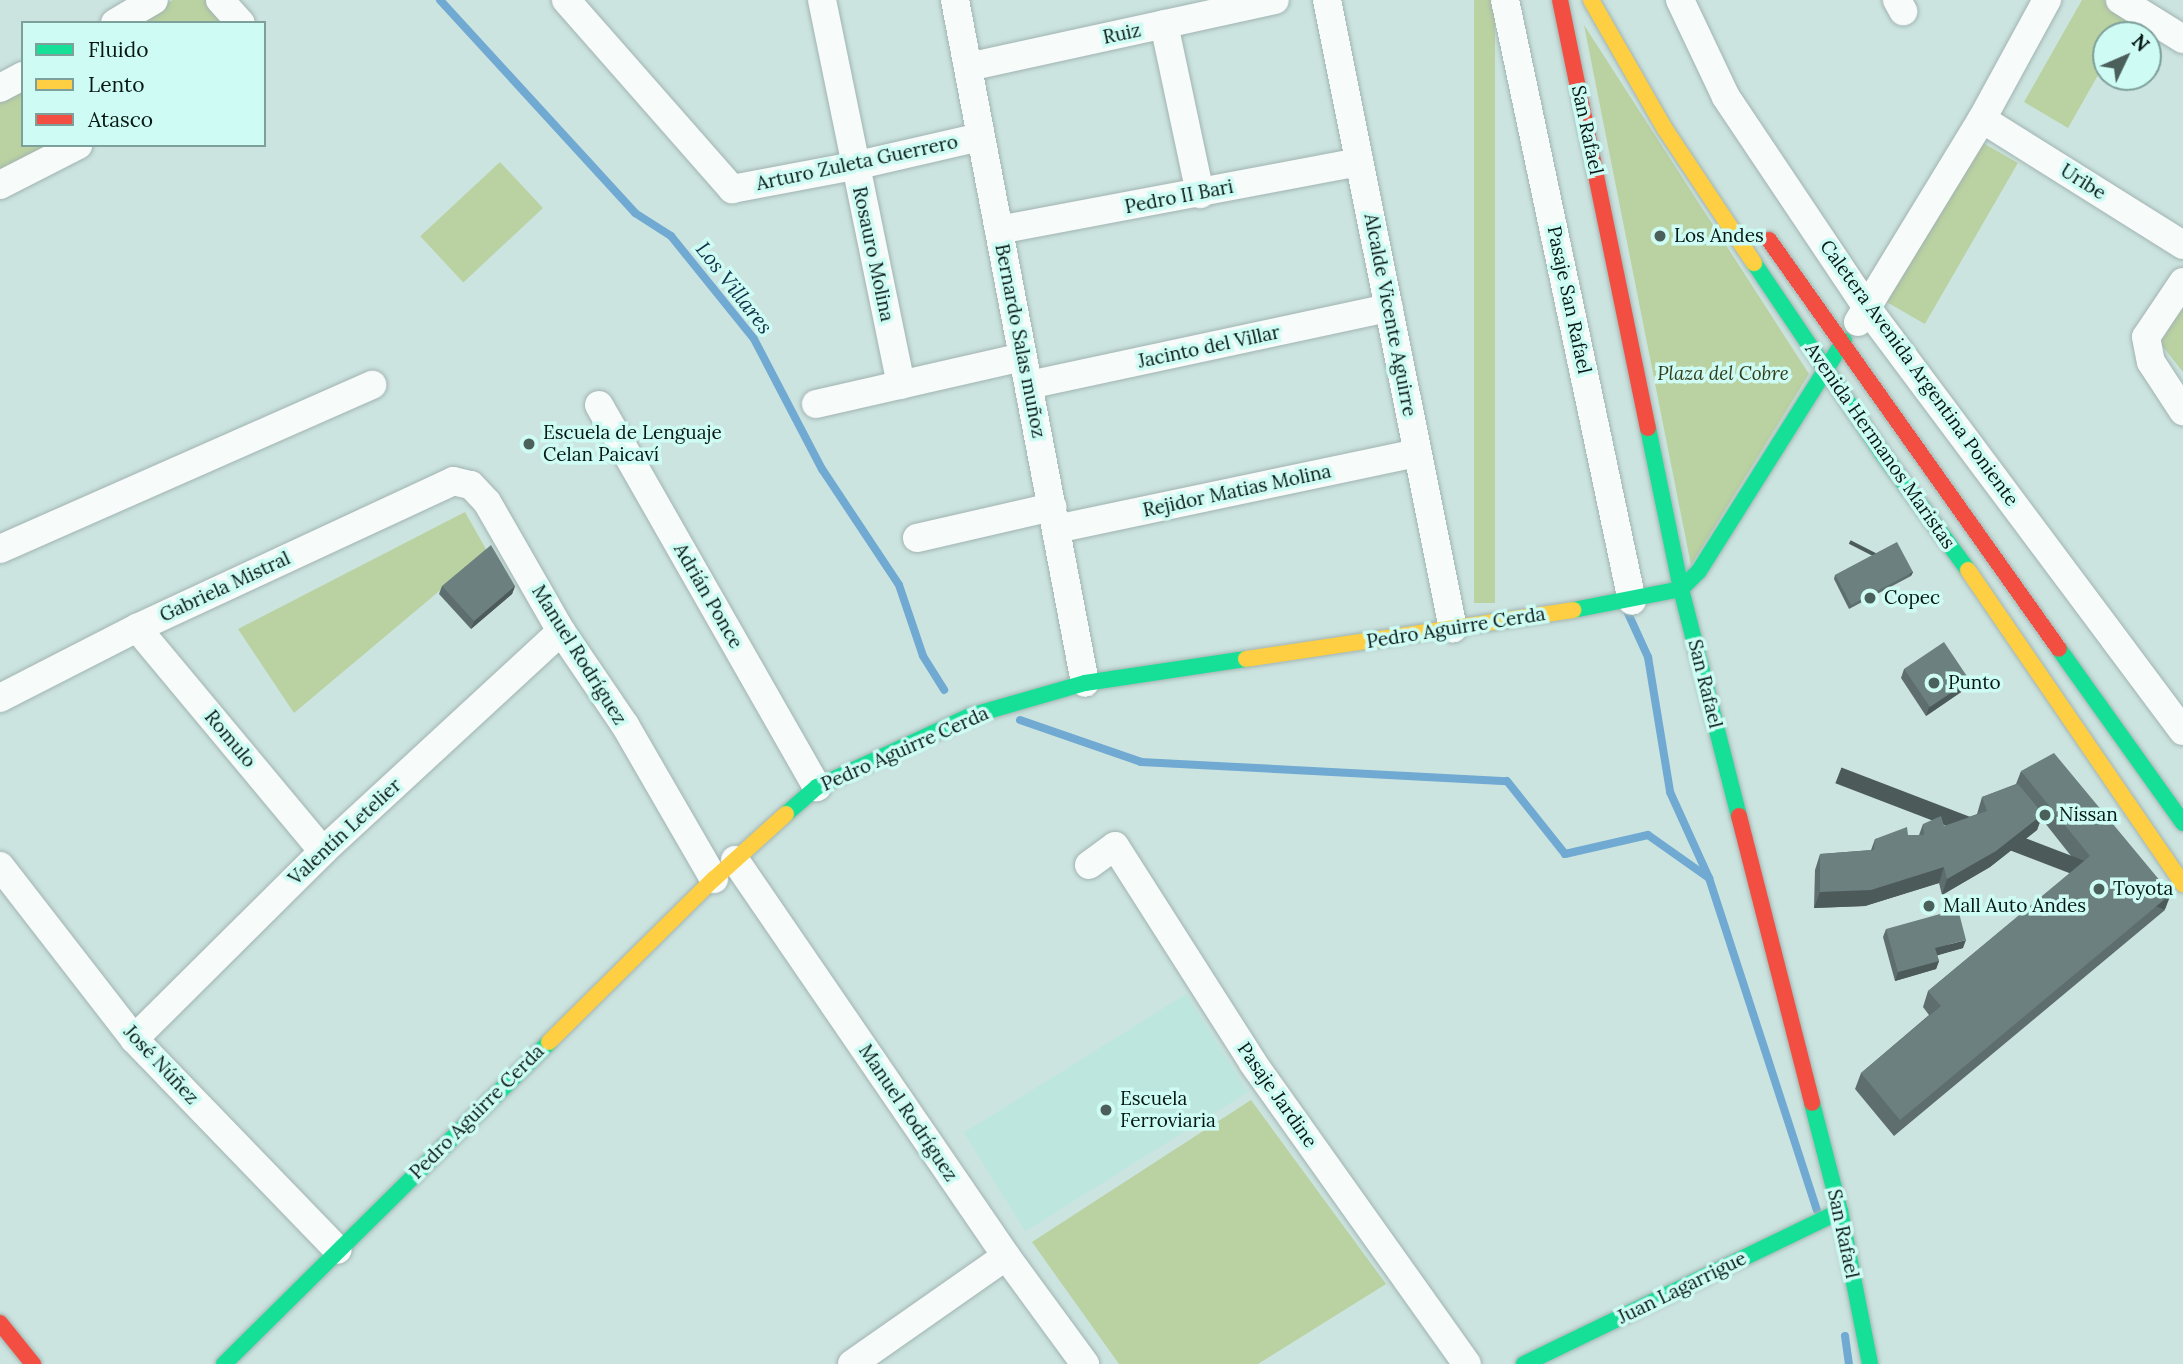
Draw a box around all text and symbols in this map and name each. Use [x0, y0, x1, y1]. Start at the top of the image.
street label: Ruiz [1101, 19, 1143, 49]
legend [21, 21, 266, 147]
north arrow [2092, 21, 2162, 91]
text: N [2127, 29, 2154, 56]
text: Fluido [88, 36, 149, 63]
text: Lento [88, 71, 145, 98]
street label: San Rafael [1566, 83, 1608, 177]
text: Atasco [88, 106, 153, 133]
street label: Arturo Zuleta Guerrero [754, 130, 960, 196]
street label: Uribe [2056, 159, 2110, 205]
street label: Pedro II Bari [1123, 175, 1235, 219]
street label: Rosauro Molina [848, 185, 898, 323]
street label: Alcalde Vicente Aguirre [1359, 212, 1421, 418]
street label: Pasaje San Rafael [1542, 224, 1596, 376]
place label: Los Andes [1674, 225, 1764, 247]
marker: Los Andes [1652, 228, 1668, 244]
street label: Caletera Avenida Argentina Poniente [1815, 236, 2023, 510]
water label: Los Villares [690, 237, 778, 339]
street label: Bernardo Salas muñoz [990, 242, 1050, 440]
street label: Jacinto del Villar [1136, 321, 1282, 373]
street label: Avenida Hermanos Maristas [1800, 339, 1960, 553]
park label: Plaza del Cobre [1657, 363, 1789, 385]
place label: Escuela de Lenguaje Celan Paicaví [543, 422, 722, 466]
marker: Escuela de Lenguaje Celan Paicaví [521, 436, 537, 452]
street label: Rejidor Matias Molina [1141, 460, 1333, 522]
street label: Adrián Ponce [669, 539, 747, 653]
street label: Gabriela Mistral [156, 547, 294, 627]
street label: Manuel Rodríguez [527, 581, 631, 729]
place label: Copec [1884, 587, 1940, 609]
marker: Copec [1862, 590, 1878, 606]
street label: Pedro Aguirre Cerda [1365, 603, 1547, 653]
street label: San Rafael [1683, 637, 1727, 731]
place label: Punto [1948, 672, 2001, 694]
marker: Punto [1926, 675, 1942, 691]
street label: Pedro Aguirre Cerda [818, 702, 992, 796]
street label: Romulo [200, 706, 260, 772]
street label: Valentín Letelier [284, 774, 406, 890]
place label: Nissan [2059, 804, 2118, 826]
marker: Nissan [2037, 807, 2053, 823]
place label: Toyota [2113, 878, 2173, 900]
marker: Toyota [2091, 881, 2107, 897]
place label: Mall Auto Andes [1943, 895, 2086, 917]
marker: Mall Auto Andes [1921, 898, 1937, 914]
street label: José Núñez [119, 1021, 203, 1109]
street label: Pasaje Jardine [1232, 1038, 1322, 1152]
street label: Pedro Aguirre Cerda [405, 1040, 549, 1184]
street label: Manuel Rodríguez [854, 1040, 962, 1186]
place label: Escuela Ferroviaria [1120, 1088, 1216, 1132]
marker: Escuela Ferroviaria [1098, 1102, 1114, 1118]
street label: San Rafael [1822, 1187, 1864, 1281]
street label: Juan Lagarrigue [1614, 1247, 1750, 1329]

